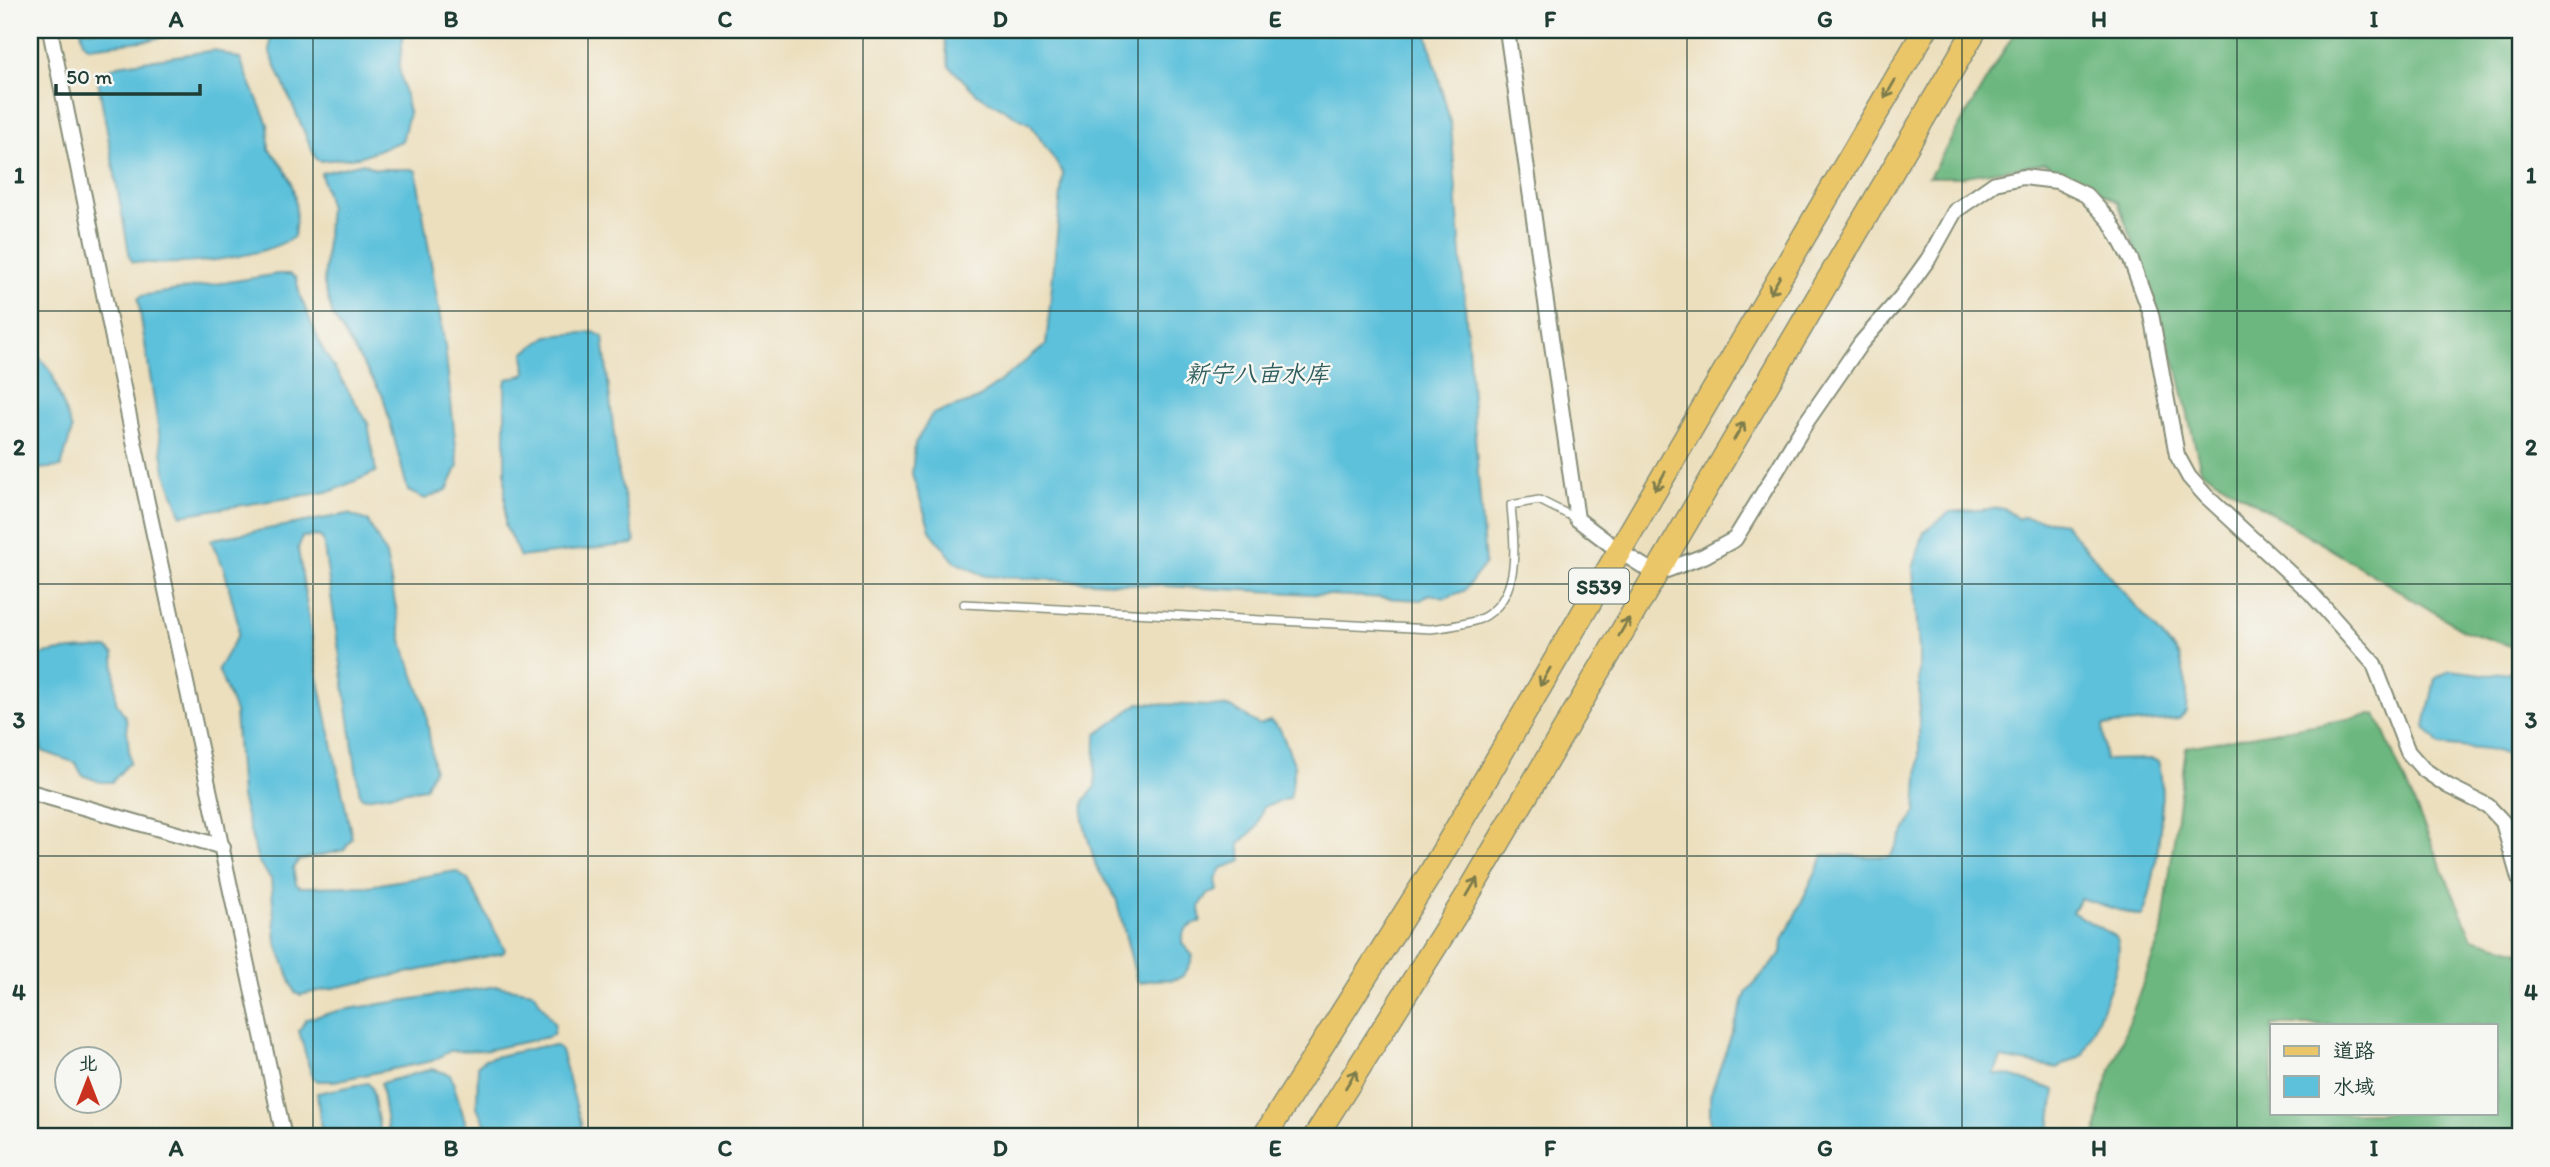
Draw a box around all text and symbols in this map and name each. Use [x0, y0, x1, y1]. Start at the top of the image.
text: A [168, 5, 184, 33]
text: B [444, 5, 459, 33]
text: C [718, 5, 733, 33]
text: D [992, 5, 1008, 33]
text: E [1269, 5, 1282, 33]
text: F [1544, 5, 1557, 33]
text: G [1817, 5, 1833, 33]
text: H [2091, 5, 2107, 33]
text: I [2370, 5, 2379, 33]
scale bar [56, 52, 200, 96]
text: 50 m [66, 64, 113, 89]
one-way arrow [1883, 78, 1897, 98]
text: 1 [14, 161, 25, 189]
text: 1 [2526, 161, 2537, 189]
one-way arrow [1768, 274, 1782, 294]
water label: 新宁八亩水库 [1185, 359, 1331, 388]
one-way arrow [1733, 421, 1747, 441]
text: 2 [13, 433, 26, 461]
text: 2 [2525, 433, 2538, 461]
one-way arrow [1653, 470, 1666, 491]
road number: S539 [1569, 568, 1629, 604]
one-way arrow [1617, 617, 1631, 637]
one-way arrow [1538, 667, 1552, 687]
text: 3 [13, 706, 26, 734]
text: 3 [2525, 706, 2538, 734]
one-way arrow [1465, 877, 1479, 897]
text: 4 [12, 978, 26, 1006]
text: 4 [2524, 978, 2538, 1006]
legend [2270, 1024, 2498, 1114]
text: 道路 [2333, 1038, 2375, 1063]
north arrow [52, 1044, 122, 1114]
text: 北 [78, 1052, 98, 1075]
one-way arrow [1345, 1070, 1359, 1090]
text: 水域 [2333, 1074, 2375, 1099]
text: A [168, 1134, 184, 1162]
text: B [444, 1134, 459, 1162]
text: C [718, 1134, 733, 1162]
text: D [992, 1134, 1008, 1162]
text: E [1269, 1134, 1282, 1162]
text: F [1544, 1134, 1557, 1162]
text: G [1817, 1134, 1833, 1162]
text: H [2091, 1134, 2107, 1162]
text: I [2370, 1134, 2379, 1162]

